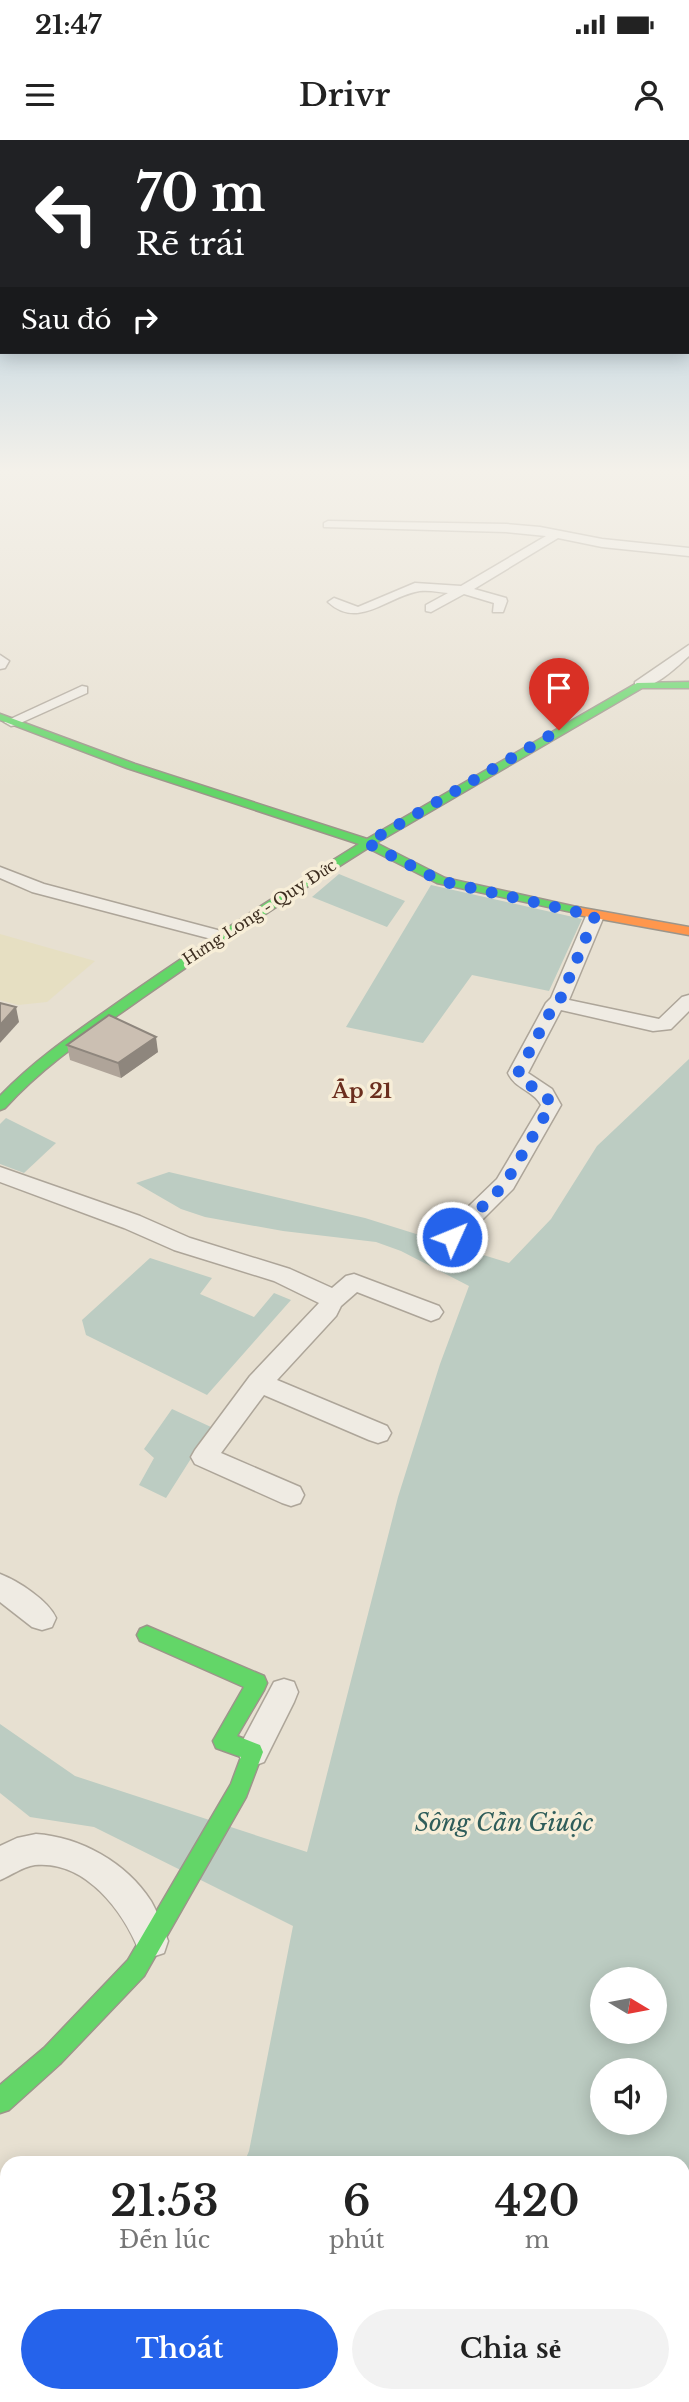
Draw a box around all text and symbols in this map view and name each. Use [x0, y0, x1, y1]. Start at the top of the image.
text: 21:47 [35, 9, 101, 41]
text: Drivr [299, 75, 390, 115]
icon: menu [21, 76, 59, 114]
icon: person [630, 76, 668, 114]
text: 70 m [136, 163, 266, 224]
icon: left [21, 168, 112, 259]
text: Rẽ trái [136, 224, 245, 264]
icon: right [126, 301, 164, 339]
text: Sau đó [21, 304, 112, 336]
pin [529, 658, 589, 730]
icon: arrive [540, 669, 578, 707]
street label: Hưng Long - Quy Đức [178, 855, 340, 969]
district label: Ấp 21 [331, 1078, 392, 1104]
position arrow [415, 1200, 489, 1274]
water label: Sông Cần Giuộc [415, 1808, 594, 1837]
north arrow [590, 1967, 667, 2044]
map controls [590, 1967, 667, 2135]
button: sound [590, 2058, 667, 2135]
text: 21:53 [110, 2175, 219, 2227]
text: 6 [343, 2175, 371, 2227]
text: 420 [495, 2175, 580, 2227]
text: Đến lúc [119, 2226, 210, 2254]
text: phút [329, 2226, 384, 2254]
text: m [525, 2226, 550, 2254]
button: Thoát [21, 2309, 338, 2389]
button: Chia sẻ [352, 2309, 669, 2389]

